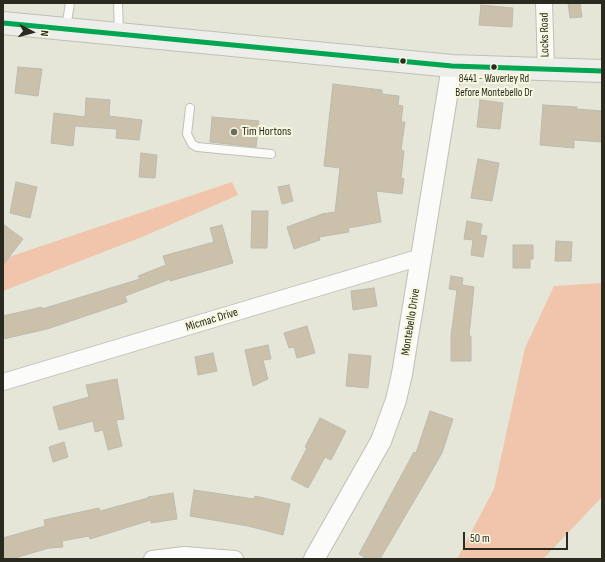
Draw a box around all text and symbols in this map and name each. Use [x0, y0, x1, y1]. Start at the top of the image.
north arrow [12, 12, 52, 52]
street label: Locks Road [537, 13, 553, 57]
text: N [38, 30, 51, 37]
unlabelled marker [398, 56, 408, 66]
marker: 8441 - Waverley Rd Before Montebello Dr [489, 62, 499, 72]
place label: 8441 - Waverley Rd Before Montebello Dr [455, 72, 533, 98]
place label: Tim Hortons [242, 125, 291, 139]
marker: Tim Hortons [229, 127, 239, 137]
street label: Montebello Drive [399, 287, 423, 357]
street label: Micmac Drive [184, 305, 240, 335]
scale bar [465, 524, 570, 550]
text: 50 m [470, 531, 490, 546]

